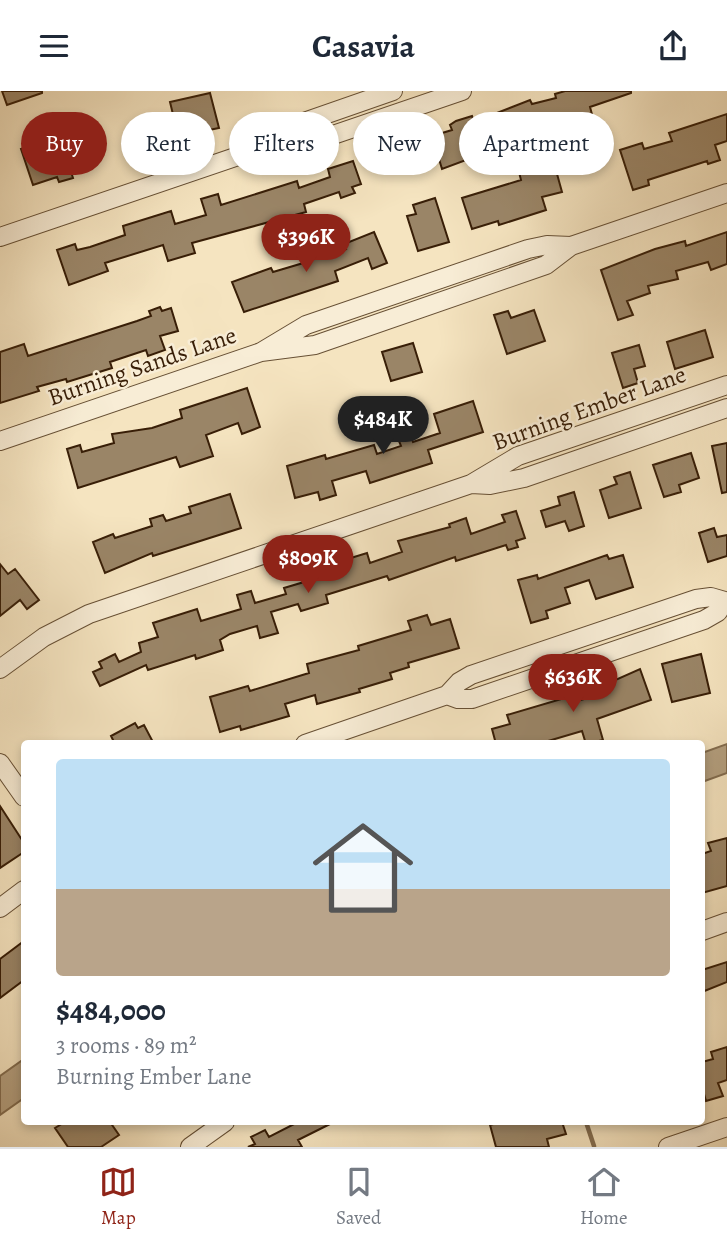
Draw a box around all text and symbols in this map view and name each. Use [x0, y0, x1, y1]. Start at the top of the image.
text: Casavia [312, 24, 415, 68]
icon: menu [35, 27, 73, 65]
icon: share [654, 27, 692, 65]
chip: Buy [21, 112, 107, 175]
chip: Rent [121, 112, 215, 175]
chip: Filters [229, 112, 339, 175]
chip: New [353, 112, 445, 175]
chip: Apartment [459, 112, 614, 175]
pin: $396K [257, 215, 355, 274]
text: $396K [277, 221, 335, 252]
street label: Burning Sands Lane [43, 319, 241, 413]
street label: Burning Ember Lane [488, 358, 690, 458]
pin: $484K [334, 397, 432, 456]
text: $484K [354, 403, 412, 434]
pin: $809K [259, 535, 357, 595]
text: $809K [278, 542, 338, 573]
pin: $636K [524, 655, 622, 714]
text: $636K [544, 661, 602, 692]
icon: home [300, 805, 426, 931]
text: $484,000 [56, 990, 166, 1030]
text: 3 rooms · 89 m² [56, 1030, 197, 1061]
text: Burning Ember Lane [56, 1061, 251, 1092]
tab: Map [99, 1163, 137, 1231]
tab: Saved [336, 1163, 381, 1231]
tab: Home [580, 1163, 628, 1231]

